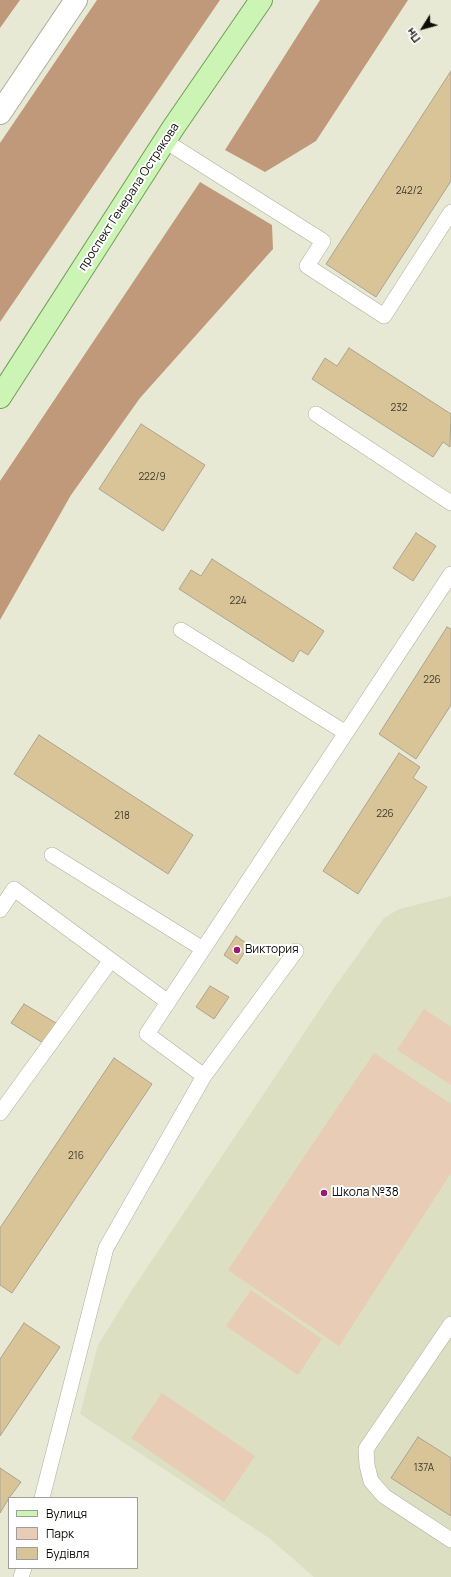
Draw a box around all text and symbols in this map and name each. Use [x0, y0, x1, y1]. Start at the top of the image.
north arrow [403, 8, 443, 48]
text: Пн [403, 25, 423, 46]
street label: проспект Генерала Острякова [76, 120, 182, 274]
house number: 242/2 [396, 185, 422, 197]
house number: 232 [391, 402, 407, 414]
house number: 222/9 [138, 471, 166, 483]
house number: 224 [229, 595, 247, 607]
house number: 226 [423, 674, 441, 686]
house number: 226 [376, 808, 394, 820]
house number: 218 [114, 810, 130, 822]
place label: Виктория [245, 943, 299, 957]
marker: Виктория [232, 945, 242, 955]
house number: 216 [68, 1150, 84, 1162]
place label: Школа №38 [332, 1186, 399, 1200]
marker: Школа №38 [319, 1188, 329, 1198]
house number: 137А [414, 1462, 434, 1474]
legend [8, 1497, 138, 1569]
text: Вулиця [46, 1505, 87, 1522]
text: Парк [46, 1525, 74, 1542]
text: Будівля [46, 1545, 89, 1562]

